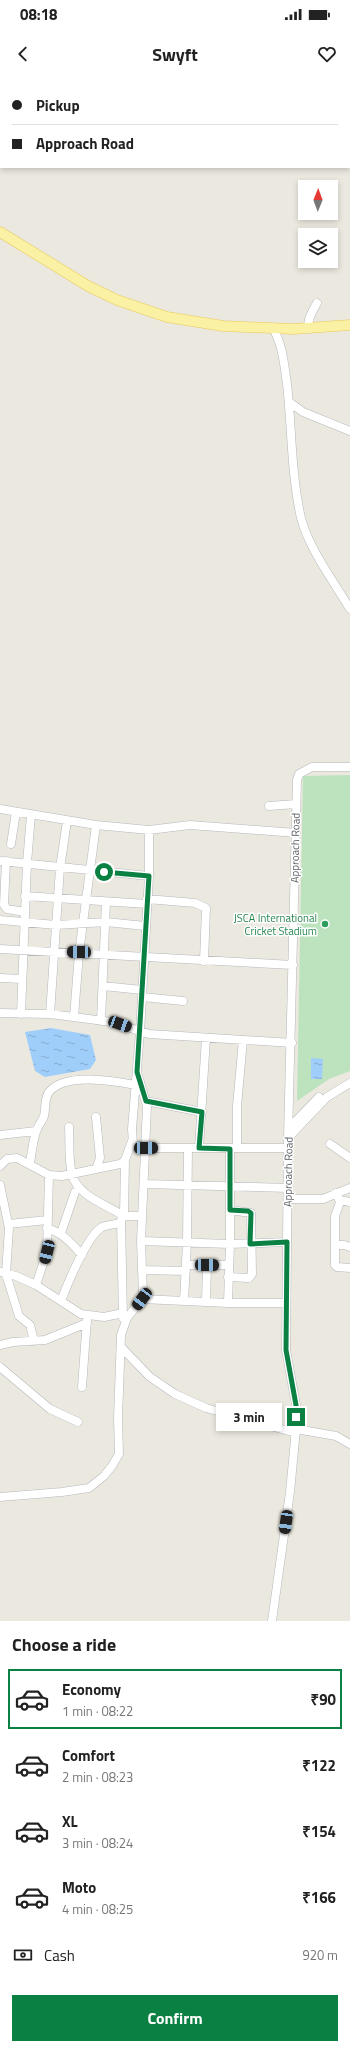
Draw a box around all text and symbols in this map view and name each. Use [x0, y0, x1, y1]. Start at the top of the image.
text: 08:18 [20, 3, 57, 26]
text: Swyft [152, 41, 198, 68]
icon: back [12, 43, 34, 65]
icon: heart [316, 43, 338, 65]
text: Pickup [36, 94, 80, 117]
text: Approach Road [36, 132, 134, 155]
north arrow [298, 180, 338, 220]
map controls [298, 180, 338, 268]
button: layers [298, 228, 338, 268]
street label: Approach Road [286, 813, 304, 883]
route start [95, 863, 113, 881]
place label: JSCA International Cricket Stadium [234, 910, 317, 939]
marker: JSCA International Cricket Stadium [320, 919, 330, 929]
car [67, 946, 91, 958]
car [107, 1014, 133, 1034]
street label: Approach Road [279, 1137, 297, 1207]
car [134, 1142, 158, 1154]
car [38, 1239, 56, 1265]
car [195, 1259, 219, 1271]
car [130, 1286, 154, 1312]
callout: 3 min [216, 1403, 282, 1431]
text: 3 min [233, 1407, 265, 1427]
route end [287, 1408, 305, 1426]
car [278, 1509, 294, 1535]
text: Choose a ride [12, 1631, 116, 1658]
text: Economy [62, 1678, 121, 1701]
icon: car [14, 1681, 50, 1717]
text: ₹90 [311, 1688, 336, 1711]
text: 1 min · 08:22 [62, 1701, 133, 1721]
text: Comfort [62, 1744, 115, 1767]
icon: car [14, 1747, 50, 1783]
text: ₹122 [302, 1754, 336, 1777]
text: 2 min · 08:23 [62, 1767, 133, 1787]
text: XL [62, 1810, 78, 1833]
icon: car [14, 1813, 50, 1849]
text: ₹154 [302, 1820, 336, 1843]
text: 3 min · 08:24 [62, 1833, 133, 1853]
text: Moto [62, 1876, 96, 1899]
icon: car [14, 1879, 50, 1915]
text: ₹166 [302, 1886, 336, 1909]
text: 4 min · 08:25 [62, 1899, 133, 1919]
icon: cash [12, 1944, 34, 1966]
text: Cash [44, 1944, 75, 1967]
text: 920 m [302, 1945, 338, 1965]
button: Confirm [12, 1995, 338, 2041]

